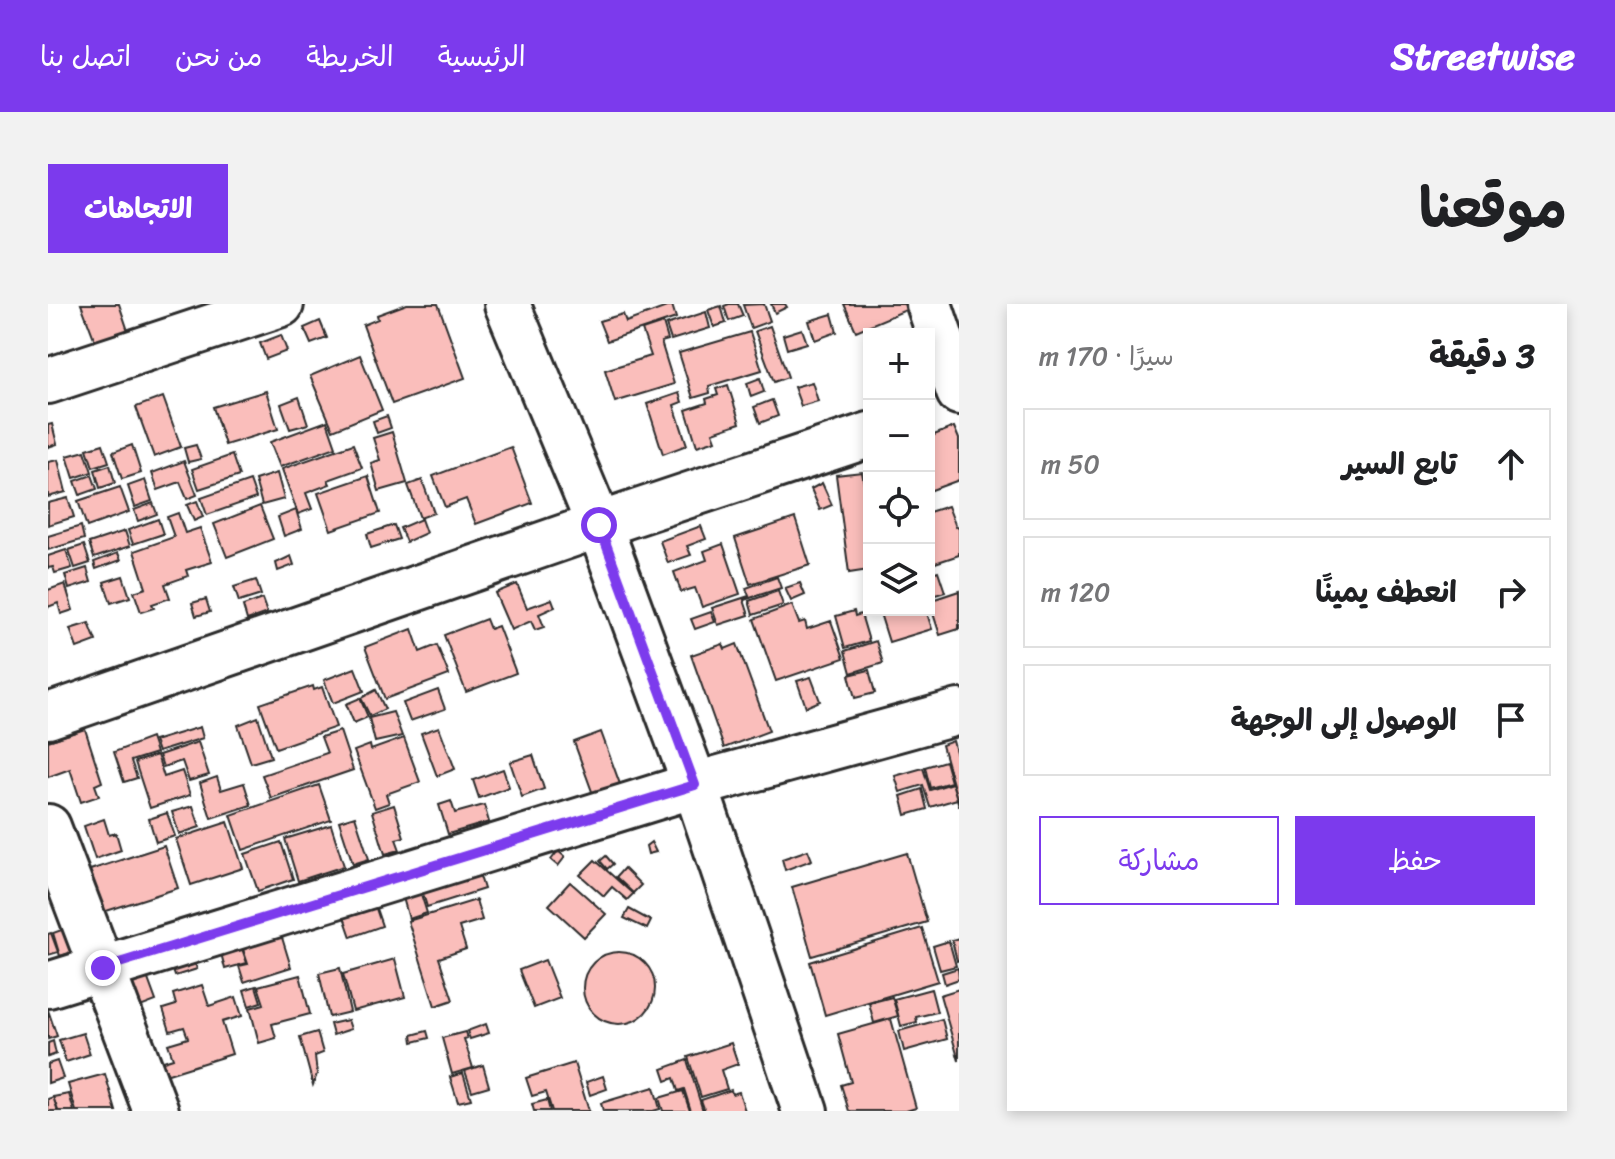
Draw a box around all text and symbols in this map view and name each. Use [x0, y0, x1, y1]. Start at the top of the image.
text: Streetwise [1391, 23, 1575, 90]
text: اتصل بنا [40, 32, 131, 81]
text: من نحن [175, 32, 262, 81]
text: الخريطة [306, 32, 394, 81]
text: الرئيسية [438, 32, 526, 81]
text: موقعنا [1419, 159, 1567, 258]
button: الاتجاهات [48, 164, 228, 253]
text: 3 دقيقة [1429, 326, 1535, 386]
map controls [863, 328, 935, 616]
button: + [863, 328, 935, 400]
text: سيرًا · 170 m [1039, 333, 1174, 379]
button: − [863, 400, 935, 472]
text: تابع السير [1342, 437, 1457, 491]
text: 50 m [1041, 441, 1100, 487]
icon: ahead [1489, 442, 1533, 486]
button: locate [863, 472, 935, 544]
route start [581, 507, 617, 543]
button: layers [863, 544, 935, 616]
text: انعطف يمينًا [1315, 565, 1457, 619]
text: 120 m [1041, 569, 1110, 615]
icon: right [1489, 570, 1533, 614]
text: الوصول إلى الوجهة [1230, 693, 1457, 747]
icon: arrive [1489, 698, 1533, 742]
button: مشاركة [1039, 816, 1279, 905]
button: حفظ [1295, 816, 1535, 905]
route end [85, 950, 121, 986]

